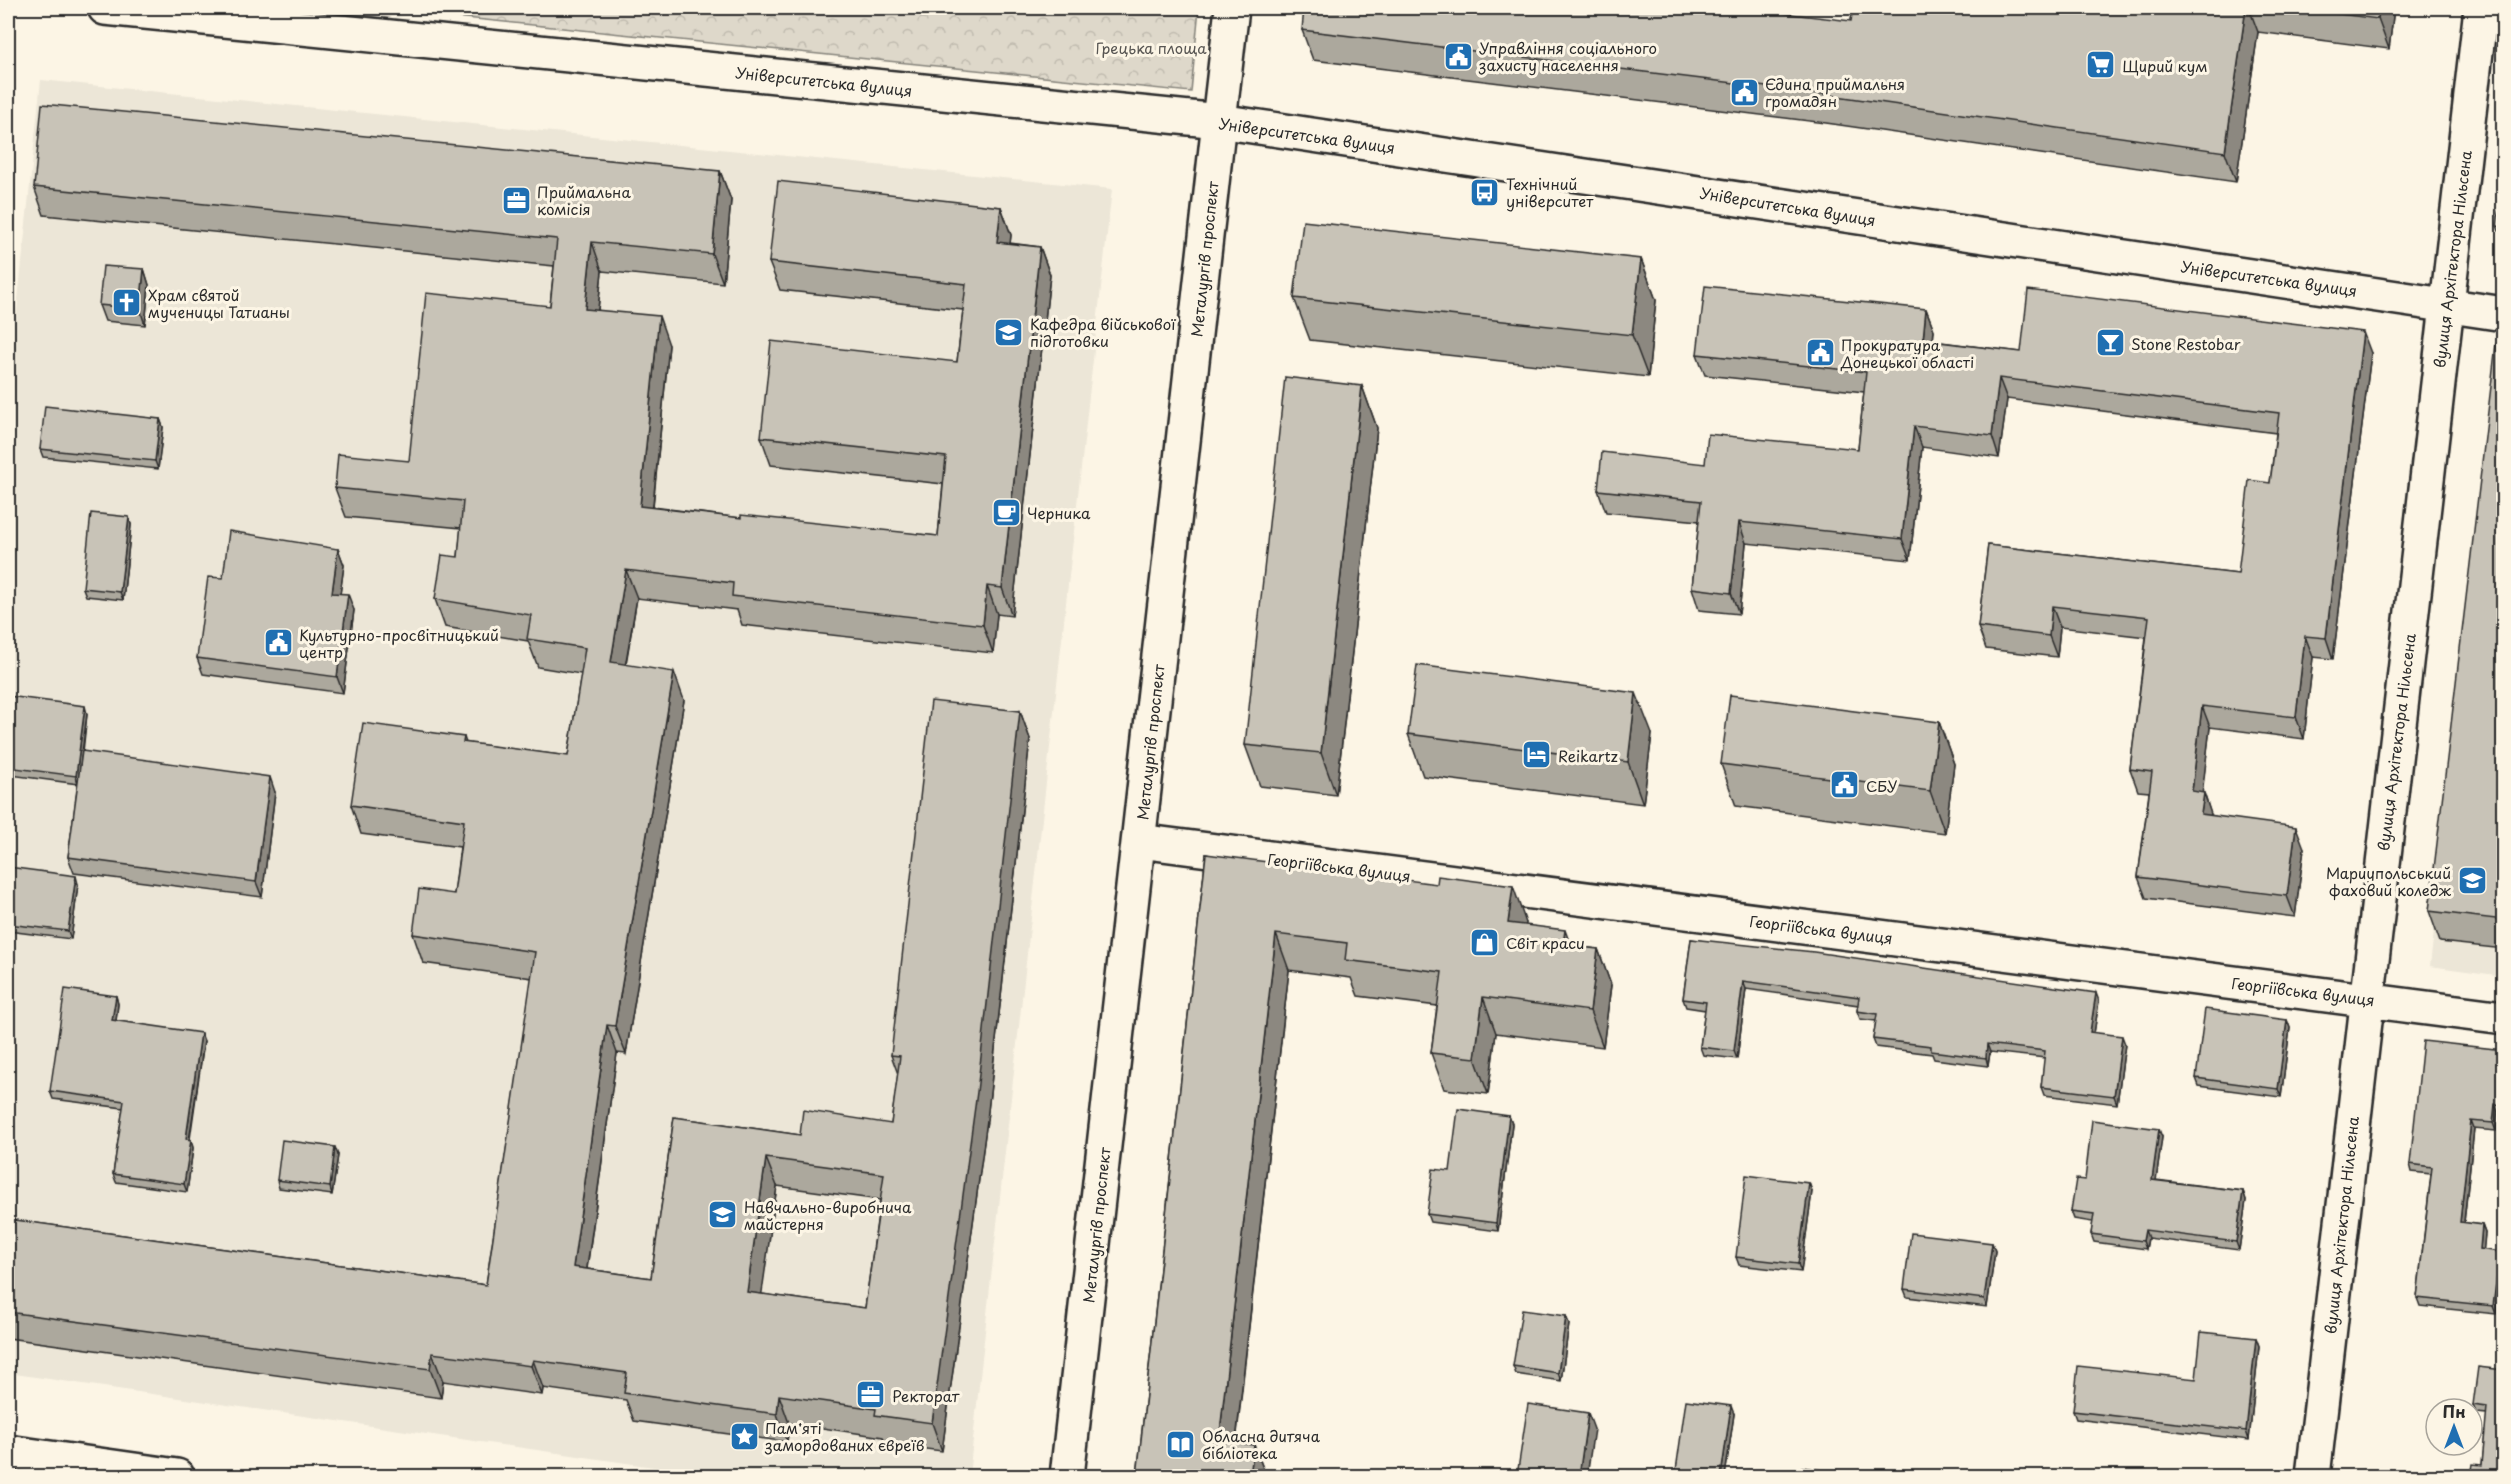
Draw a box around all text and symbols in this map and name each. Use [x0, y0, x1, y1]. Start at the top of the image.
park label: Грецька площа [1095, 36, 1207, 59]
place label: Управління соціального захисту населення [1478, 36, 1657, 76]
public building icon: Управління соціального захисту населення [1442, 40, 1474, 72]
supermarket icon: Щирий кум [2085, 49, 2117, 81]
place label: Щирий кум [2122, 54, 2208, 77]
street label: Університетська вулиця [735, 60, 913, 102]
place label: Єдина приймальня громадян [1765, 72, 1905, 112]
public building icon: Єдина приймальня громадян [1728, 76, 1760, 108]
street label: Університетська вулиця [1218, 111, 1396, 159]
street label: вулиця Архітектора Нільсена [2427, 148, 2477, 369]
place label: Технічний університет [1506, 172, 1594, 212]
bus stop icon: Технічний університет [1469, 176, 1501, 208]
street label: Металургів проспект [1184, 179, 1224, 338]
place label: Приймальна комісія [537, 180, 631, 220]
street label: Університетська вулиця [1699, 181, 1877, 231]
office icon: Приймальна комісія [500, 184, 532, 216]
street label: Університетська вулиця [2180, 254, 2358, 302]
place label: Храм святой мученицы Татианы [148, 283, 290, 323]
church icon: Храм святой мученицы Татианы [111, 287, 143, 319]
place label: Кафедра військової підготовки [1030, 312, 1176, 352]
school or university icon: Кафедра військової підготовки [993, 316, 1025, 348]
bar icon: Stone Restobar [2094, 327, 2126, 359]
place label: Stone Restobar [2131, 332, 2241, 355]
place label: Прокуратура Донецької області [1840, 333, 1974, 373]
public building icon: Прокуратура Донецької області [1804, 337, 1836, 369]
cafe icon: Черника [990, 496, 1022, 528]
place label: Черника [1027, 501, 1091, 524]
place label: Культурно-просвітницький центр [299, 623, 499, 663]
public building icon: Культурно-просвітницький центр [262, 627, 294, 659]
street label: вулиця Архітектора Нільсена [2371, 631, 2421, 852]
street label: Металургів проспект [1130, 662, 1170, 821]
hotel icon: Reikartz [1521, 739, 1553, 771]
place label: Reikartz [1558, 744, 1618, 767]
public building icon: СБУ [1829, 769, 1861, 801]
place label: СБУ [1866, 774, 1897, 797]
street label: Георгіївська вулиця [1266, 847, 1412, 887]
place label: Мариупольський фаховий коледж [2326, 861, 2452, 901]
school or university icon: Мариупольський фаховий коледж [2456, 865, 2488, 897]
street label: Георгіївська вулиця [1748, 909, 1894, 949]
shop icon: Свiт краси [1469, 926, 1501, 958]
place label: Свiт краси [1506, 931, 1585, 954]
street label: Георгіївська вулиця [2230, 971, 2376, 1011]
street label: вулиця Архітектора Нільсена [2318, 1114, 2364, 1335]
street label: Металургів проспект [1076, 1145, 1116, 1304]
place label: Навчально-виробнича майстерня [744, 1195, 912, 1235]
school or university icon: Навчально-виробнича майстерня [707, 1199, 739, 1231]
office icon: Ректорат [855, 1379, 887, 1411]
place label: Ректорат [892, 1384, 960, 1407]
north arrow [2424, 1397, 2484, 1457]
text: Пн [2442, 1399, 2466, 1423]
place label: Пам'яті замордованих євреїв [764, 1416, 924, 1456]
place icon: Пам'яті замордованих євреїв [728, 1420, 760, 1452]
place label: Обласна дитяча бібліотека [1202, 1424, 1321, 1464]
library icon: Обласна дитяча бібліотека [1165, 1428, 1197, 1460]

